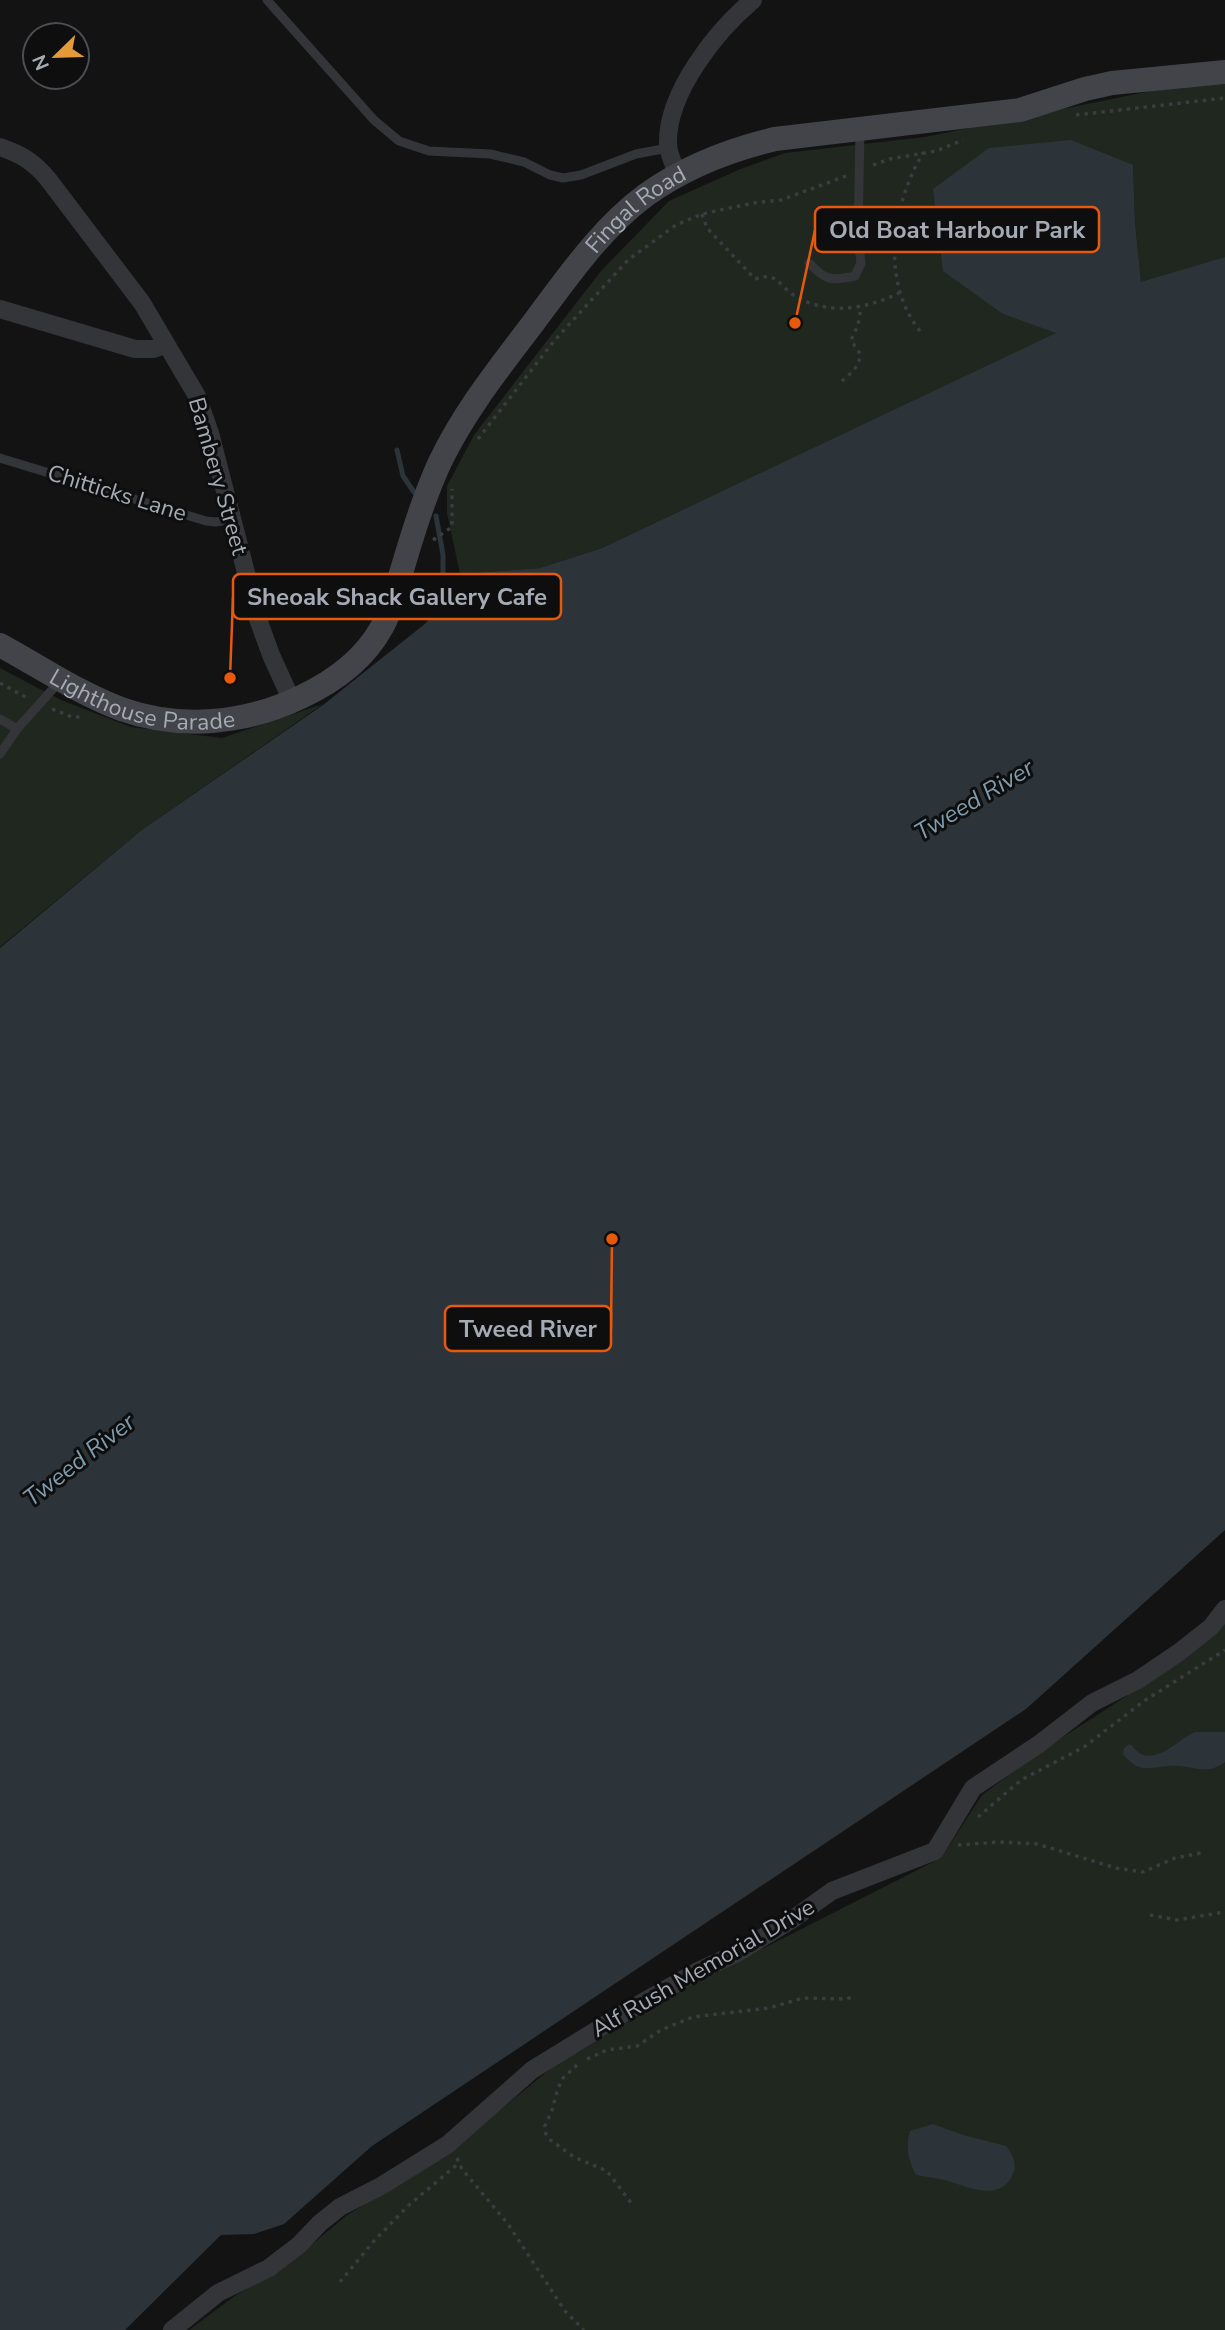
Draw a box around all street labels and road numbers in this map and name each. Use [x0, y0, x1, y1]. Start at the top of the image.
street label: Fingal Road [578, 158, 691, 260]
street label: Bambery Street [181, 394, 256, 559]
street label: Chitticks Lane [44, 457, 190, 529]
street label: Lighthouse Parade [44, 661, 237, 737]
street label: Alf Rush Memorial Drive [586, 1891, 820, 2045]

